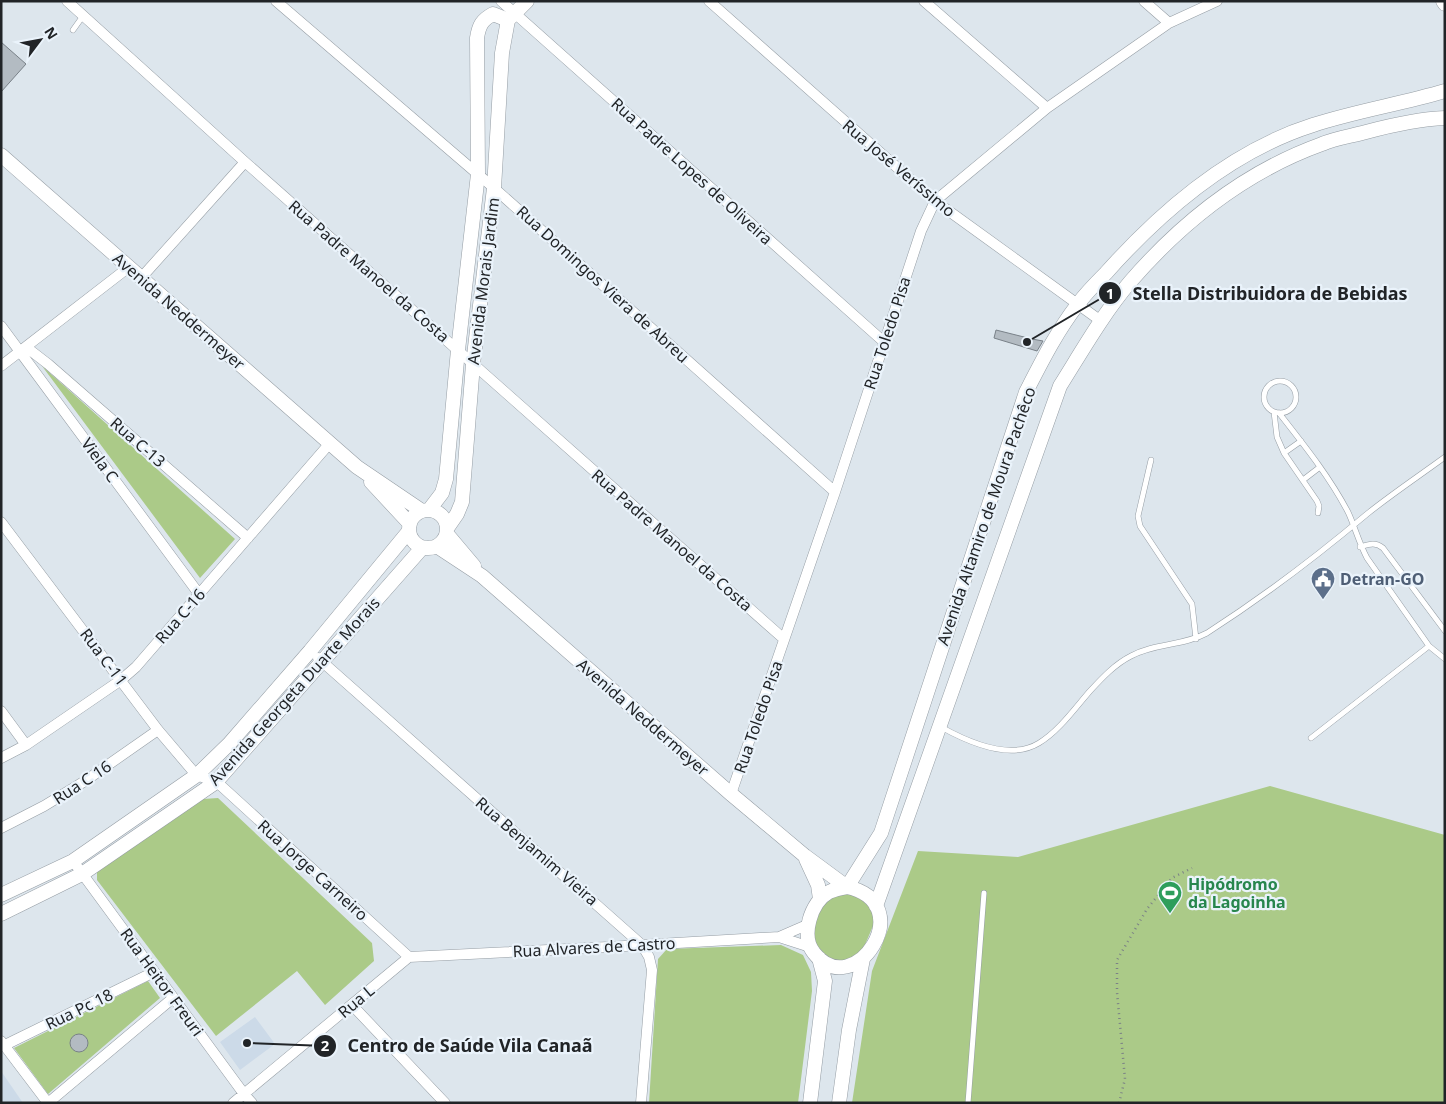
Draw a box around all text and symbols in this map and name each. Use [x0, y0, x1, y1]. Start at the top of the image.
north arrow [15, 15, 65, 65]
text: N [40, 23, 63, 43]
street label: Rua Padre Lopes de Oliveira [607, 93, 777, 249]
street label: Rua José Veríssimo [838, 114, 960, 222]
street label: Rua Padre Manoel da Costa [284, 195, 454, 347]
street label: Avenida Morais Jardim [462, 196, 504, 366]
street label: Rua Domingos Viera de Abreu [512, 201, 694, 367]
street label: Avenida Neddermeyer [108, 247, 250, 375]
street label: Rua Toledo Pisa [858, 274, 916, 392]
callout: Stella Distribuidora de Bebidas [1097, 277, 1418, 310]
text: Stella Distribuidora de Bebidas [1132, 281, 1408, 305]
text: 1 [1106, 283, 1114, 303]
street label: Avenida Altamiro de Moura Pachêco [931, 384, 1041, 648]
street label: Rua C-13 [106, 412, 170, 472]
street label: Viela C [76, 433, 124, 487]
street label: Rua Padre Manoel da Costa [587, 464, 757, 616]
public building icon: Detran-GO [1310, 566, 1336, 600]
place label: Detran-GO [1340, 568, 1424, 590]
street label: Rua C-16 [150, 584, 210, 648]
street label: Avenida Georgeta Duarte Morais [203, 592, 385, 790]
street label: Rua C-11 [75, 624, 133, 690]
street label: Avenida Neddermeyer [572, 653, 714, 781]
street label: Rua Toledo Pisa [728, 658, 788, 776]
street label: Rua C 16 [49, 755, 115, 809]
street label: Rua Benjamim Vieira [471, 792, 603, 910]
street label: Rua Jorge Carneiro [253, 815, 373, 925]
place label: Hipódromo da Lagoinha [1188, 873, 1286, 913]
sports icon: Hipódromo da Lagoinha [1157, 880, 1183, 914]
street label: Rua Heitor Freuri [115, 924, 209, 1040]
street label: Rua Alvares de Castro [512, 932, 676, 962]
street label: Rua L [333, 979, 379, 1023]
street label: Rua Pc 18 [41, 983, 117, 1035]
callout: Centro de Saúde Vila Canaã [313, 1029, 603, 1062]
text: Centro de Saúde Vila Canaã [348, 1033, 592, 1057]
text: 2 [321, 1035, 330, 1055]

